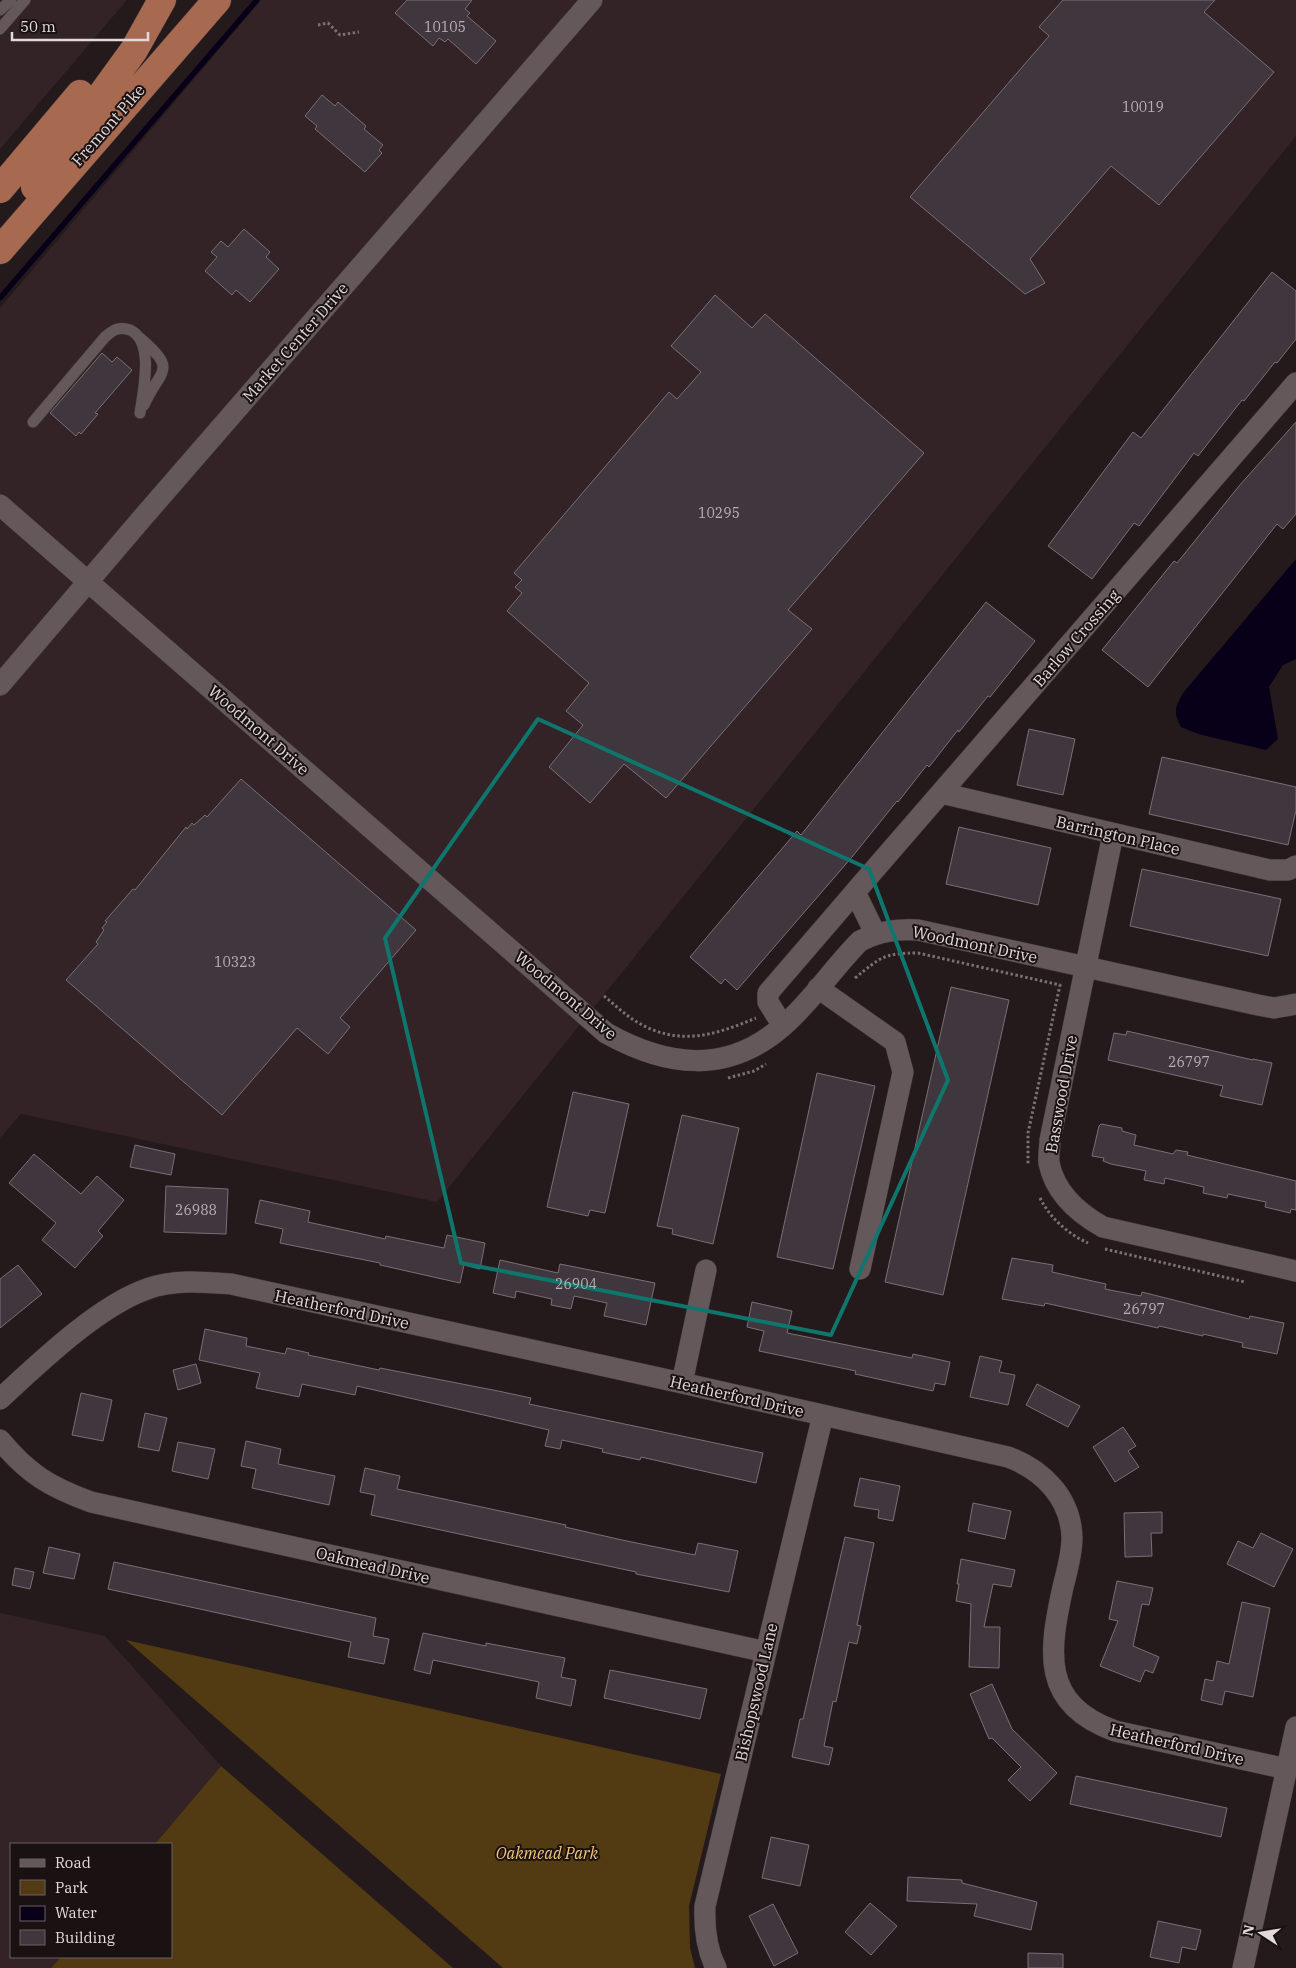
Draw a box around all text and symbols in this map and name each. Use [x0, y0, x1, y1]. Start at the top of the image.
scale bar [12, 10, 149, 42]
text: 50 m [20, 17, 56, 36]
house number: 10105 [424, 18, 466, 36]
street label: Fremont Pike [67, 80, 149, 170]
house number: 10019 [1122, 98, 1164, 116]
street label: Market Center Drive [238, 278, 352, 406]
house number: 10295 [698, 504, 740, 522]
street label: Barlow Crossing [1028, 585, 1124, 691]
street label: Woodmont Drive [204, 681, 314, 779]
street label: Barrington Place [1054, 811, 1182, 859]
street label: Woodmont Drive [911, 921, 1039, 967]
street label: Woodmont Drive [511, 946, 621, 1044]
house number: 10323 [214, 953, 256, 971]
street label: Basswood Drive [1041, 1033, 1081, 1155]
house number: 26797 [1168, 1053, 1210, 1071]
house number: 26988 [175, 1201, 217, 1219]
house number: 26904 [555, 1275, 597, 1293]
street label: Heatherford Drive [273, 1285, 411, 1333]
house number: 26797 [1123, 1300, 1165, 1318]
street label: Heatherford Drive [668, 1371, 806, 1421]
street label: Oakmead Drive [314, 1542, 432, 1588]
street label: Bishopswood Lane [730, 1621, 782, 1763]
street label: Heatherford Drive [1108, 1719, 1246, 1769]
legend [10, 1843, 172, 1958]
park label: Oakmead Park [496, 1843, 599, 1863]
text: Road [55, 1853, 91, 1872]
text: Park [55, 1878, 88, 1897]
text: Water [55, 1903, 97, 1922]
north arrow [1236, 1908, 1286, 1958]
text: N [1238, 1923, 1258, 1938]
text: Building [55, 1928, 115, 1947]

